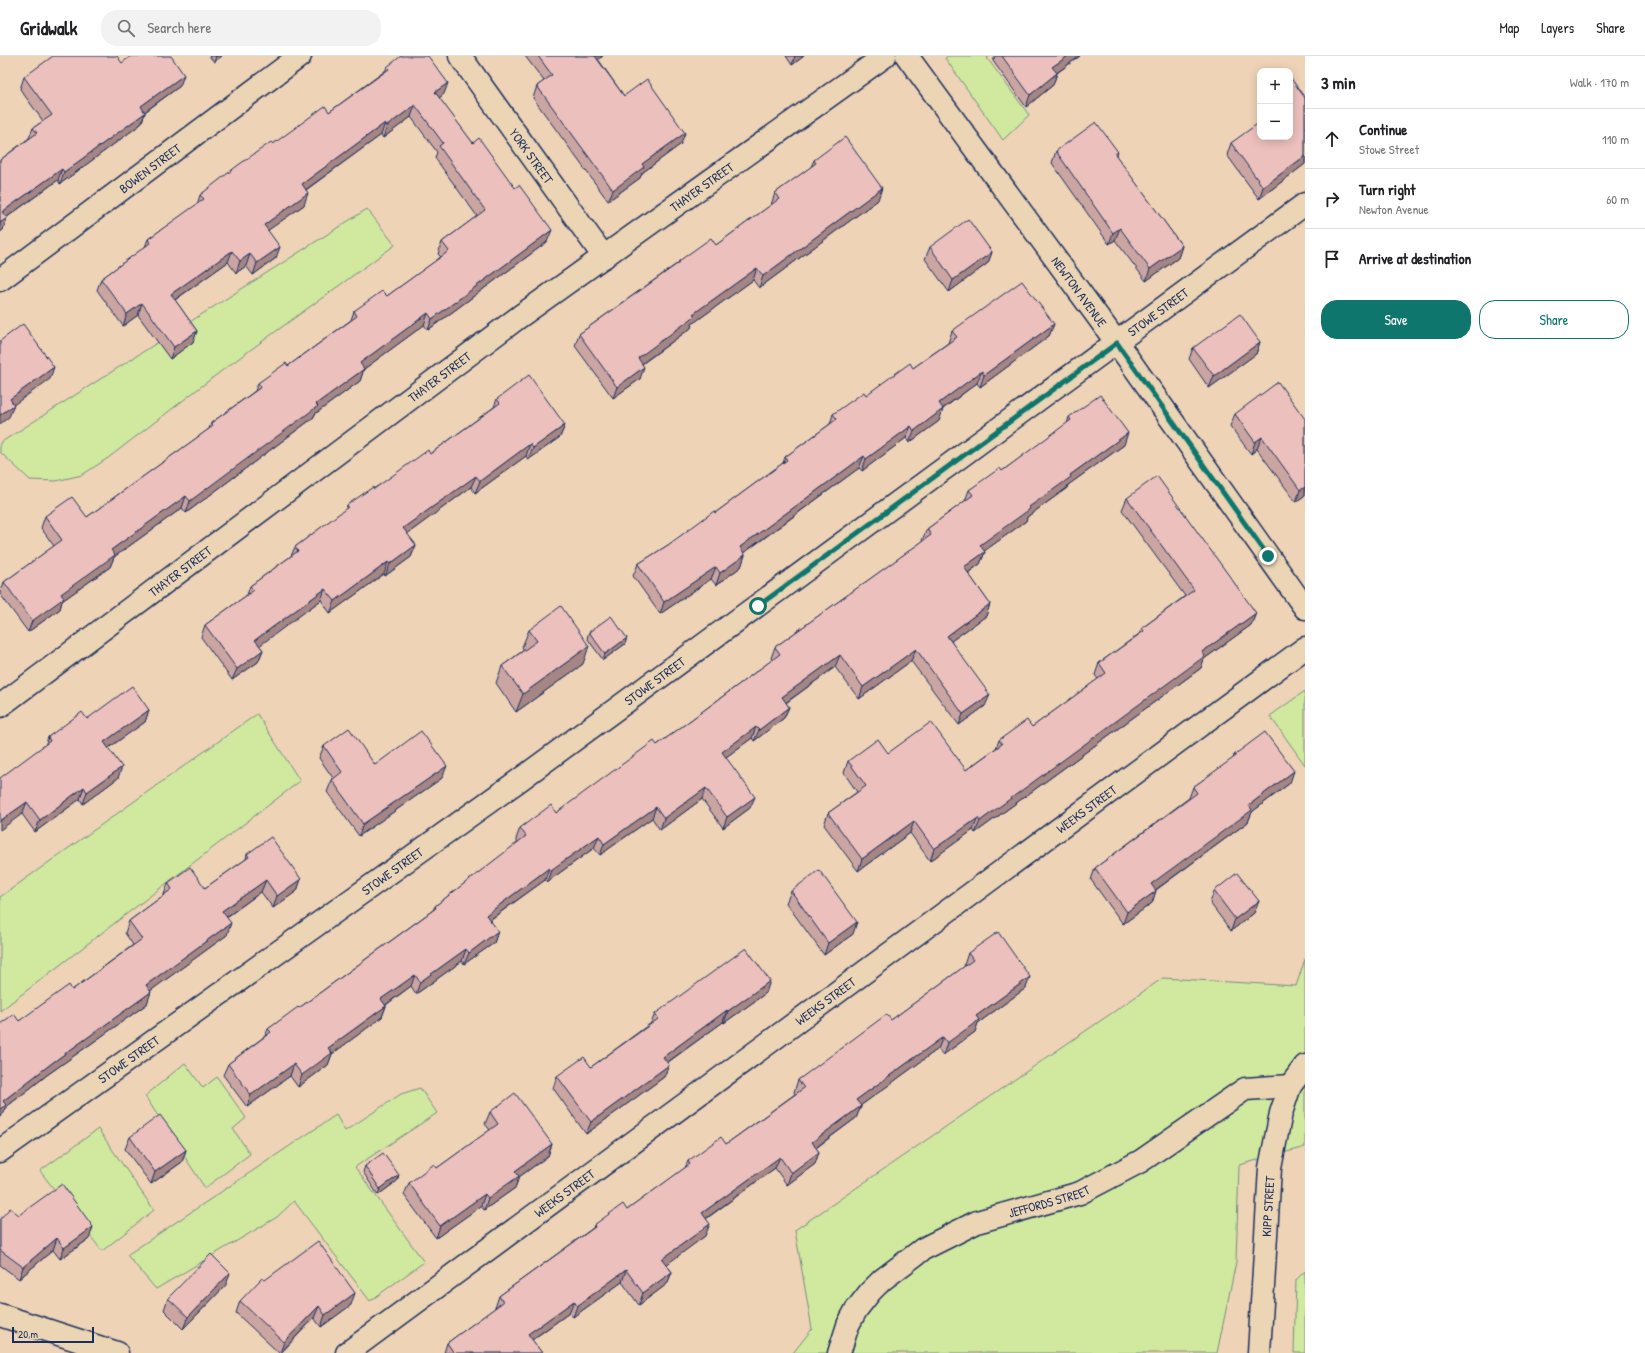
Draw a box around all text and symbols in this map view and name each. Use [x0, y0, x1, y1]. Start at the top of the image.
search box [101, 10, 381, 46]
text: Gridwalk [20, 15, 77, 41]
icon: search [115, 17, 137, 39]
text: Search here [147, 17, 211, 38]
text: Map [1499, 18, 1519, 37]
text: Layers [1541, 18, 1574, 37]
text: Share [1596, 18, 1625, 37]
map controls [1257, 68, 1293, 140]
button: + [1257, 68, 1293, 104]
text: 3 min [1321, 71, 1356, 94]
text: Walk · 170 m [1570, 73, 1629, 91]
button: − [1257, 104, 1293, 140]
text: Continue [1359, 119, 1407, 140]
street label: YORK STREET [506, 125, 558, 188]
icon: ahead [1321, 128, 1343, 150]
text: 110 m [1602, 130, 1629, 148]
street label: BOWEN STREET [115, 139, 185, 197]
text: Stowe Street [1359, 140, 1419, 158]
street label: THAYER STREET [666, 157, 738, 216]
text: Turn right [1359, 179, 1415, 200]
icon: right [1321, 188, 1343, 210]
text: 60 m [1606, 190, 1629, 208]
text: Newton Avenue [1359, 200, 1429, 218]
icon: arrive [1321, 248, 1343, 270]
text: Arrive at destination [1359, 248, 1471, 269]
street label: NEWTON AVENUE [1048, 253, 1111, 331]
street label: STOWE STREET [1124, 283, 1193, 340]
button: Save [1321, 300, 1471, 339]
button: Share [1479, 300, 1629, 339]
street label: THAYER STREET [404, 347, 475, 406]
street label: THAYER STREET [145, 541, 216, 601]
route end [1259, 547, 1277, 565]
route start [749, 597, 767, 615]
street label: STOWE STREET [620, 652, 690, 709]
street label: WEEKS STREET [1053, 780, 1121, 837]
street label: STOWE STREET [358, 842, 427, 899]
street label: WEEKS STREET [792, 972, 860, 1029]
street label: STOWE STREET [94, 1030, 164, 1087]
street label: WEEKS STREET [531, 1164, 599, 1221]
street label: KIPP STREET [1257, 1174, 1279, 1237]
street label: JEFFORDS STREET [1006, 1180, 1094, 1222]
scale bar [12, 1325, 94, 1344]
text: 20 m [18, 1327, 38, 1341]

